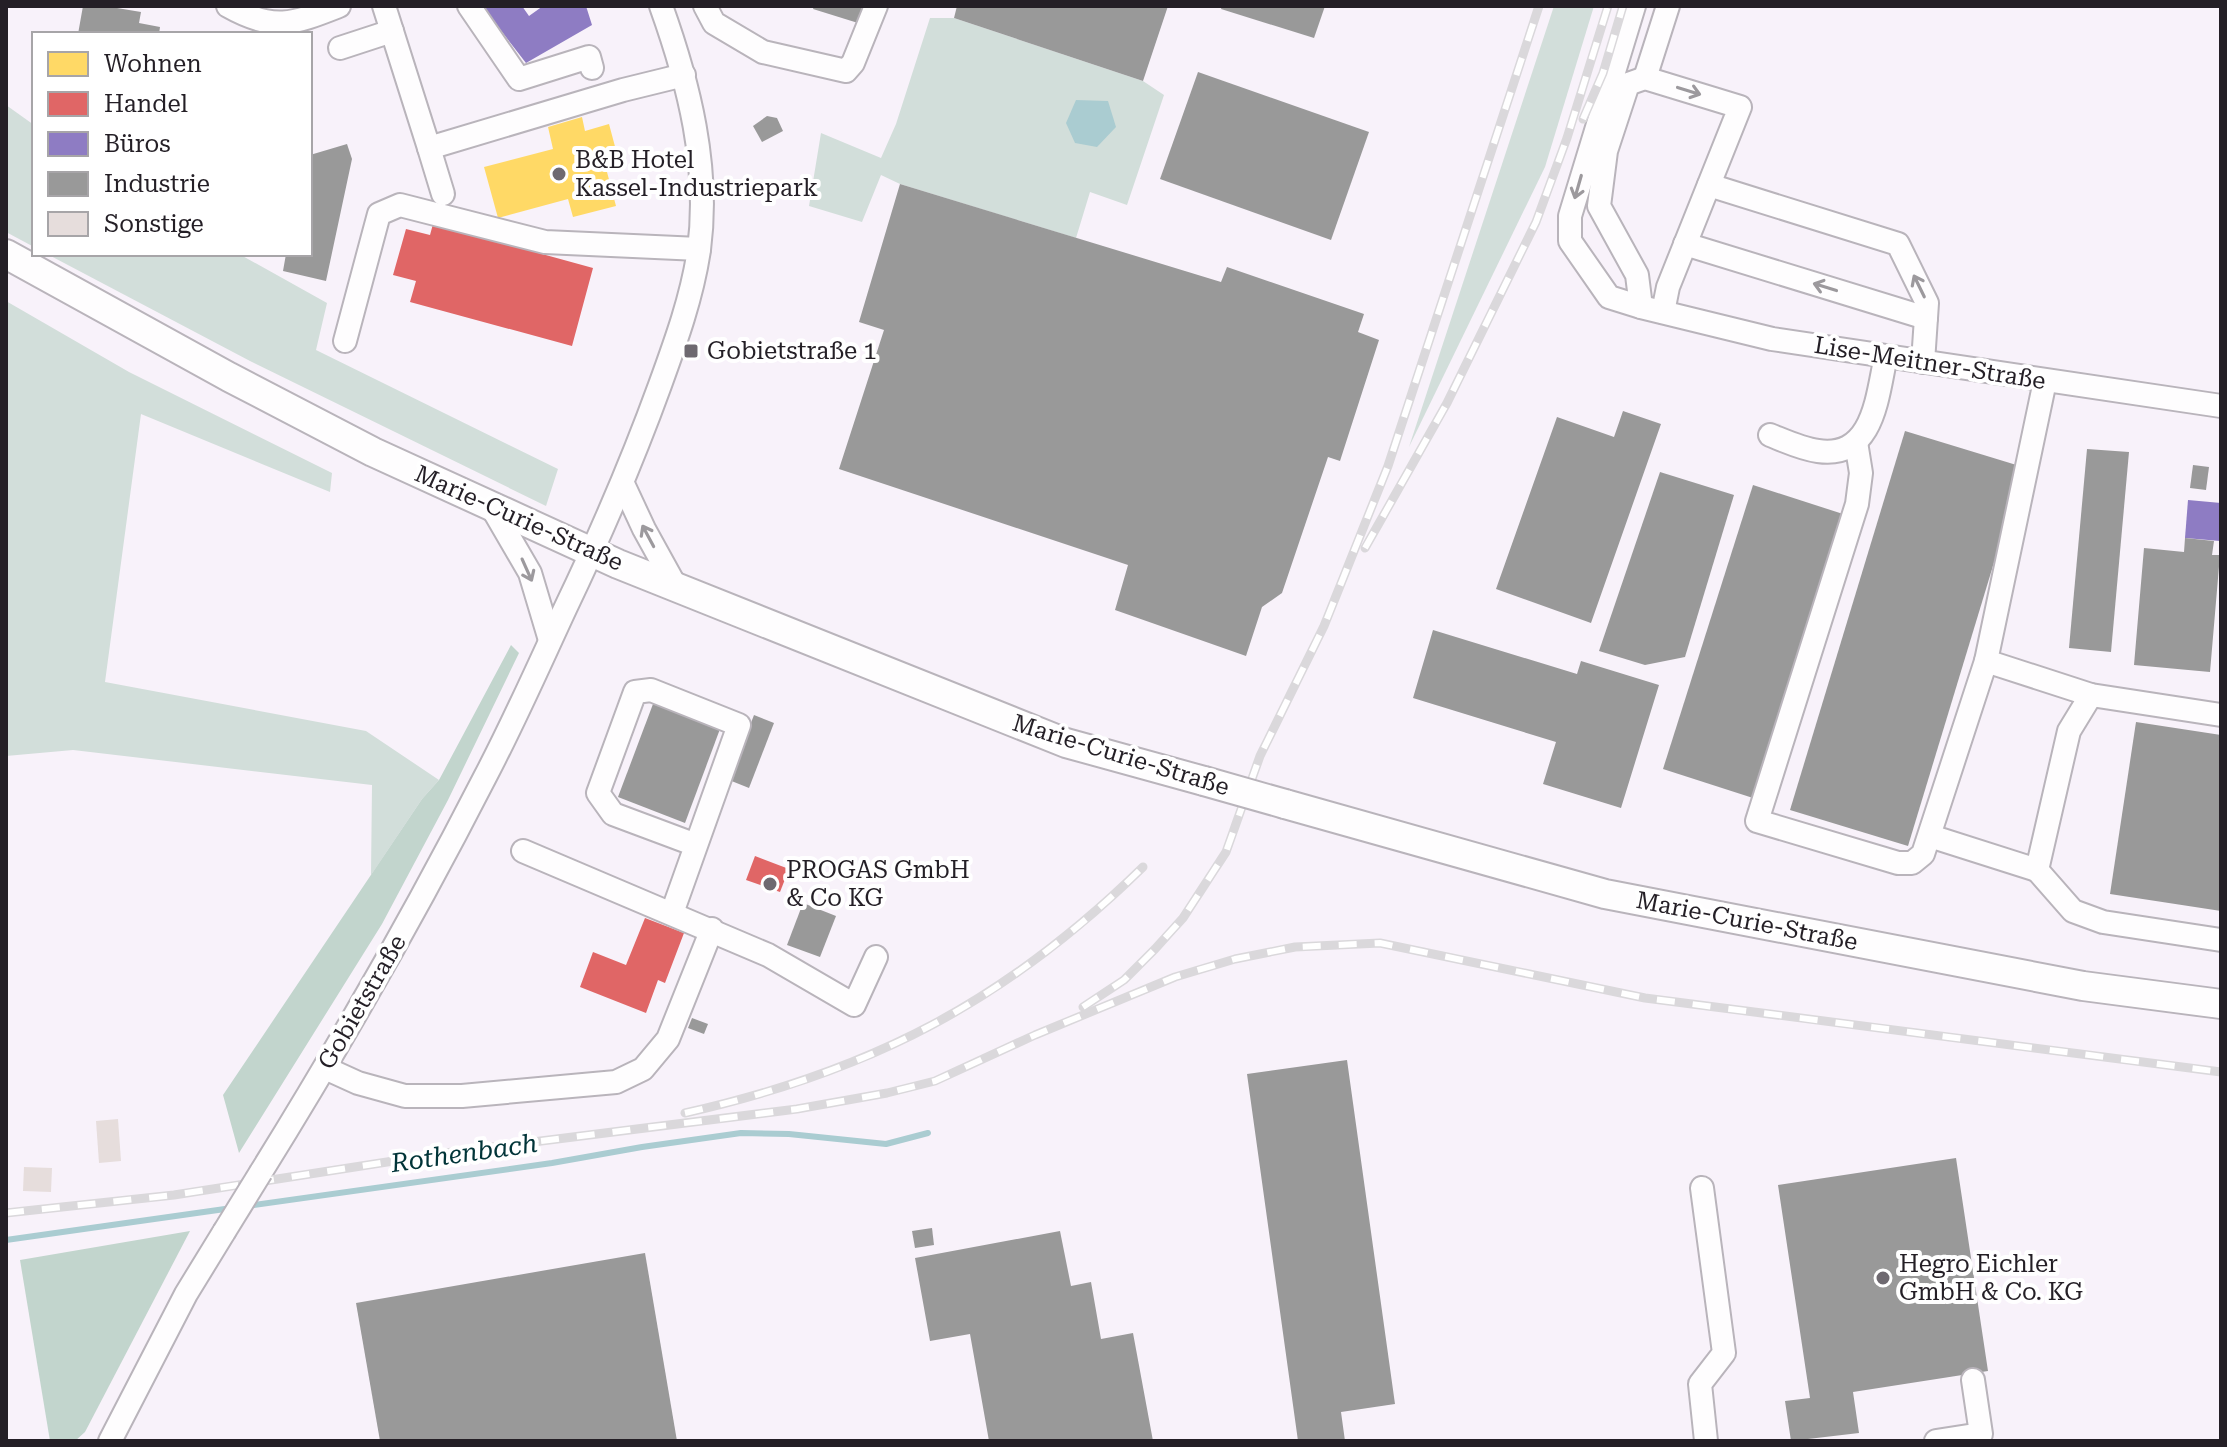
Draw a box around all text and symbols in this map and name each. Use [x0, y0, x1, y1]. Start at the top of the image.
legend [32, 32, 312, 256]
text: Wohnen [104, 50, 202, 78]
one-way arrow [1675, 84, 1701, 99]
text: Handel [104, 90, 188, 118]
text: Büros [104, 130, 171, 158]
place label: B&B Hotel Kassel-Industriepark [575, 146, 818, 202]
marker: B&B Hotel Kassel-Industriepark [550, 165, 568, 183]
text: Industrie [104, 170, 210, 198]
one-way arrow [1569, 174, 1584, 200]
text: Sonstige [104, 210, 204, 238]
one-way arrow [1911, 274, 1926, 298]
one-way arrow [1812, 279, 1838, 294]
street label: Lise-Meitner-Straße [1812, 331, 2048, 395]
place label: Gobietstraße 1 [707, 337, 877, 365]
marker: Gobietstraße 1 [682, 342, 700, 360]
street label: Marie-Curie-Straße [410, 459, 628, 577]
one-way arrow [640, 525, 655, 549]
one-way arrow [520, 558, 535, 582]
street label: Marie-Curie-Straße [1009, 709, 1233, 801]
place label: PROGAS GmbH & Co KG [786, 856, 970, 912]
marker: PROGAS GmbH & Co KG [761, 875, 779, 893]
street label: Marie-Curie-Straße [1634, 886, 1860, 956]
street label: Gobietstraße [312, 930, 412, 1074]
water label: Rothenbach [388, 1128, 539, 1178]
place label: Hegro Eichler GmbH & Co. KG [1899, 1250, 2083, 1306]
marker: Hegro Eichler GmbH & Co. KG [1874, 1269, 1892, 1287]

